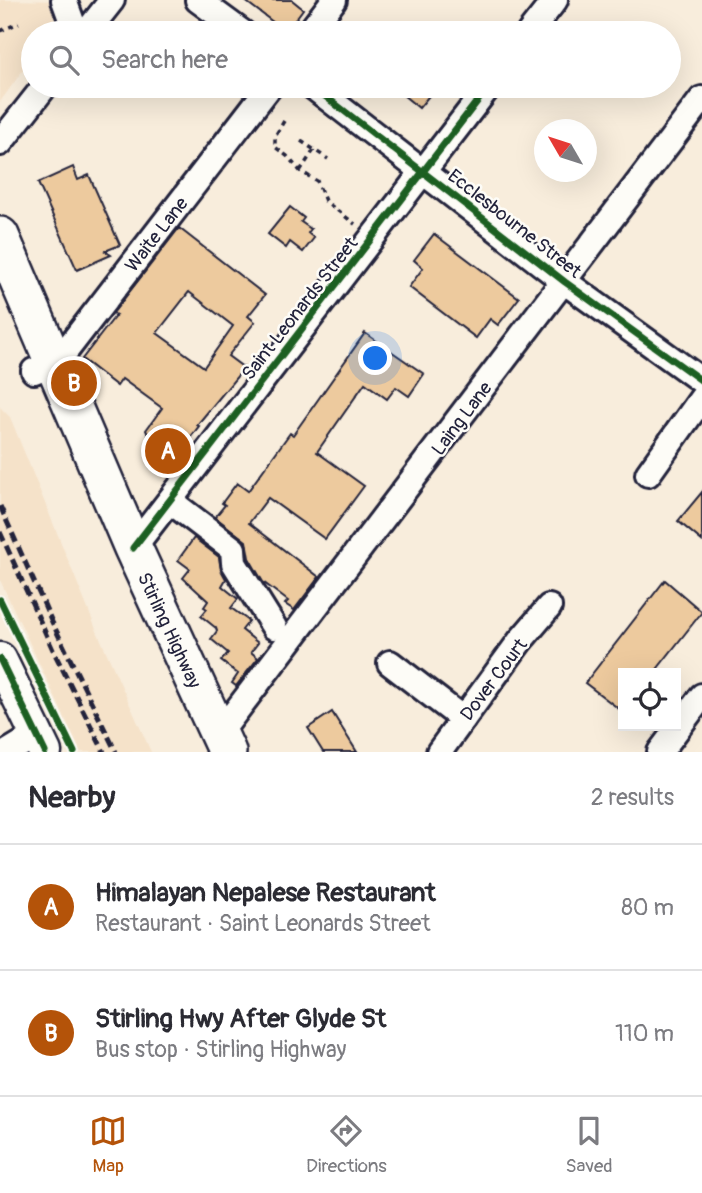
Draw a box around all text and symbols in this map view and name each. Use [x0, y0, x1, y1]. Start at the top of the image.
search box [21, 21, 681, 98]
icon: search [45, 41, 83, 79]
text: Search here [101, 44, 228, 76]
north arrow [534, 119, 597, 182]
street label: Ecclesbourne Street [443, 164, 586, 284]
street label: Waite Lane [120, 192, 194, 277]
street label: Saint Leonards Street [236, 232, 363, 385]
your location [358, 341, 392, 375]
pin: B [51, 357, 97, 409]
street label: Laing Lane [426, 376, 498, 460]
pin: A [145, 425, 191, 477]
street label: Stirling Highway [132, 569, 206, 692]
street label: Dover Court [455, 633, 533, 726]
map controls [618, 668, 681, 731]
button: locate [618, 668, 681, 731]
text: Nearby [28, 779, 115, 816]
text: 2 results [591, 783, 674, 812]
text: Himalayan Nepalese Restaurant [95, 877, 436, 909]
text: A [44, 893, 58, 922]
text: 80 m [621, 893, 674, 922]
text: Restaurant · Saint Leonards Street [95, 909, 431, 938]
text: Stirling Hwy After Glyde St [95, 1003, 386, 1035]
text: B [44, 1019, 58, 1048]
text: 110 m [615, 1019, 674, 1048]
text: Bus stop · Stirling Highway [95, 1035, 346, 1064]
tab: Map [89, 1112, 127, 1178]
tab: Directions [306, 1112, 387, 1178]
tab: Saved [565, 1112, 613, 1178]

